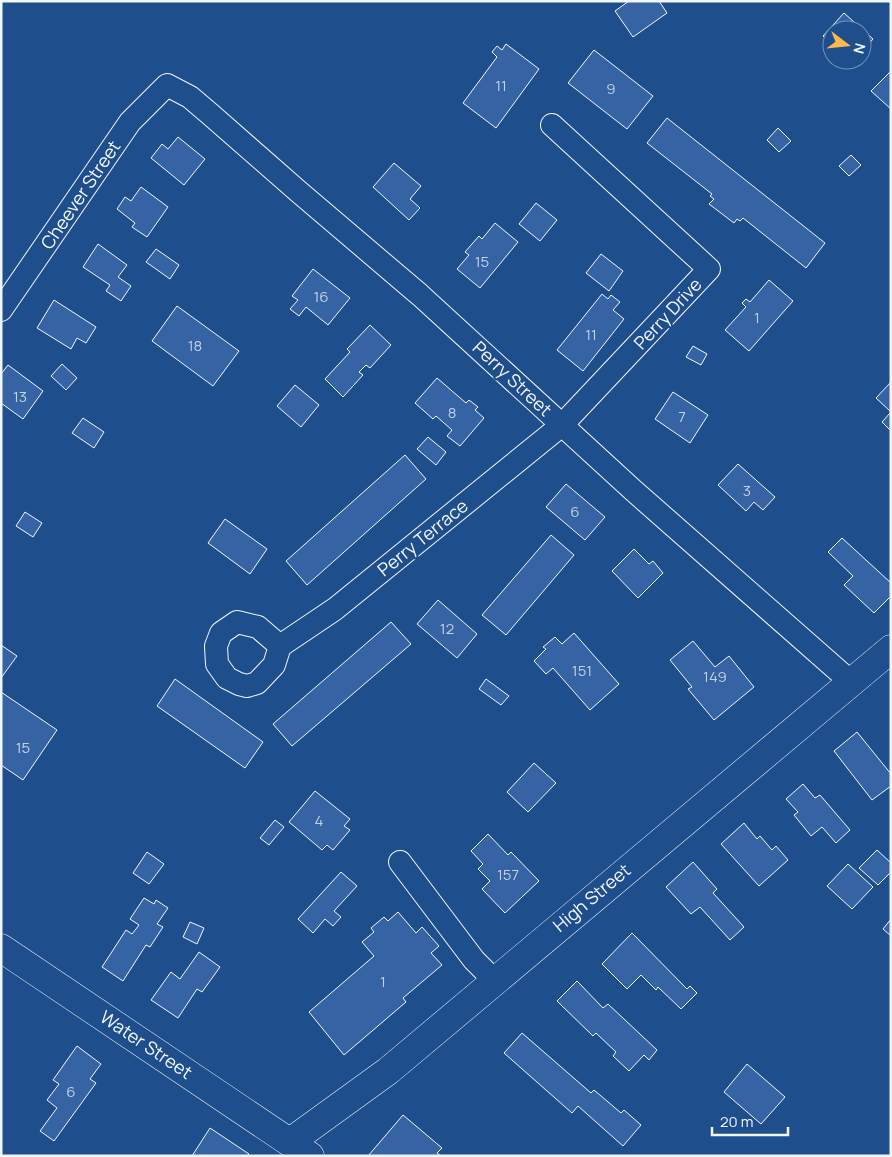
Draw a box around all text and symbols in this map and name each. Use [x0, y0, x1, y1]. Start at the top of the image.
north arrow [822, 20, 872, 70]
text: N [849, 41, 870, 56]
house number: 11 [495, 75, 507, 96]
house number: 9 [606, 78, 616, 99]
street label: Cheever Street [35, 135, 125, 254]
house number: 15 [475, 251, 489, 272]
street label: Perry Drive [628, 272, 707, 354]
house number: 16 [313, 286, 329, 307]
house number: 1 [754, 307, 760, 328]
house number: 11 [585, 324, 597, 345]
house number: 18 [188, 335, 202, 356]
street label: Perry Street [468, 335, 557, 421]
house number: 13 [13, 386, 27, 407]
house number: 8 [448, 402, 456, 423]
house number: 7 [678, 406, 686, 427]
house number: 3 [743, 480, 751, 501]
street label: Perry Terrace [372, 493, 473, 581]
house number: 6 [570, 501, 580, 522]
house number: 12 [440, 618, 454, 639]
house number: 151 [572, 660, 592, 681]
house number: 149 [703, 666, 727, 687]
house number: 15 [16, 737, 30, 758]
house number: 4 [315, 810, 324, 831]
street label: High Street [548, 858, 635, 937]
house number: 157 [497, 864, 519, 885]
house number: 1 [380, 971, 386, 992]
street label: Water Street [96, 1004, 197, 1084]
house number: 6 [66, 1081, 76, 1102]
scale bar [712, 1104, 788, 1136]
text: 20 m [720, 1111, 753, 1132]

